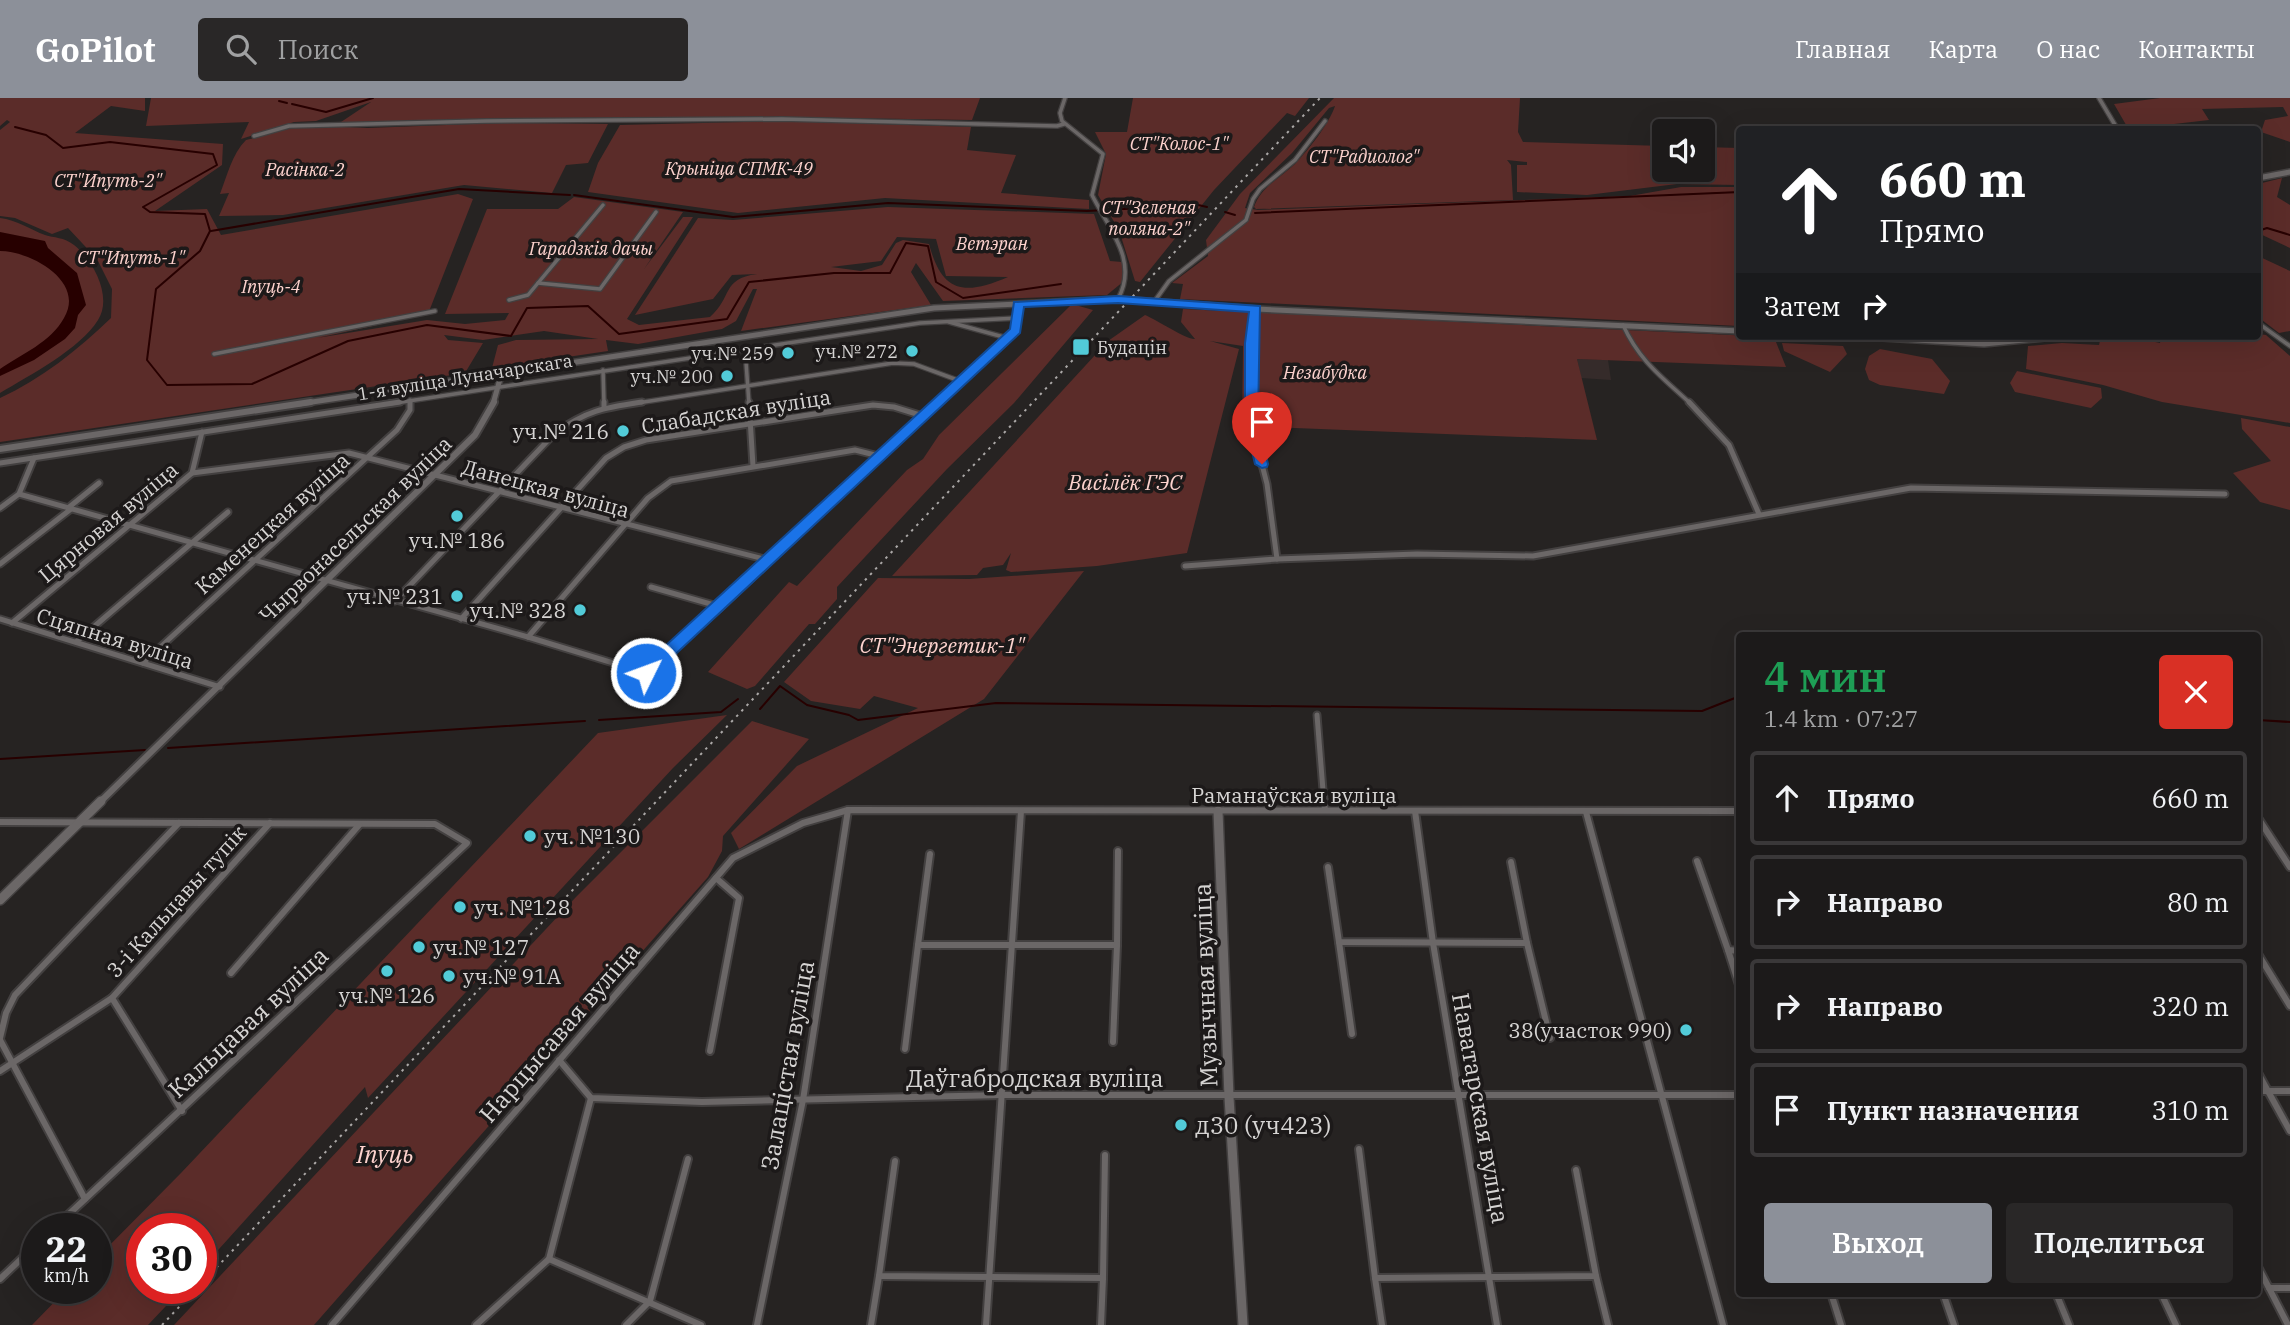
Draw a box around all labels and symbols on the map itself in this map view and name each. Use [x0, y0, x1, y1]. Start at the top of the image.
park label: СТ"Колос-1" [1130, 132, 1229, 155]
park label: СТ"Радиолог" [1309, 145, 1420, 168]
park label: Крыніца СПМК-49 [664, 157, 813, 180]
park label: Расінка-2 [264, 158, 345, 181]
park label: СТ"Ипуть-2" [54, 169, 163, 192]
park label: СТ"Зеленая поляна-2" [1102, 196, 1197, 240]
park label: Ветэран [955, 232, 1029, 255]
park label: Гарадзкія дачы [528, 237, 653, 260]
park label: СТ"Ипуть-1" [77, 246, 186, 269]
park label: Іпуць-4 [240, 275, 301, 298]
place label: Будацін [1097, 336, 1167, 359]
marker: Будацін [1071, 337, 1091, 357]
place label: уч.№ 272 [815, 340, 898, 363]
place label: уч.№ 259 [691, 342, 774, 365]
marker: уч.№ 272 [904, 343, 920, 359]
marker: уч.№ 259 [780, 345, 796, 361]
street label: 1-я вуліца Луначарскага [356, 349, 574, 405]
park label: Незабудка [1282, 361, 1367, 384]
place label: уч.№ 200 [630, 365, 713, 388]
marker: уч.№ 200 [719, 368, 735, 384]
street label: Слабадская вуліца [639, 382, 833, 440]
pin [1232, 392, 1292, 464]
place label: уч.№ 216 [513, 417, 609, 445]
marker: уч.№ 216 [615, 423, 631, 439]
street label: Чырвонасельская вуліца [253, 429, 457, 629]
street label: Каменецкая вуліца [189, 446, 355, 600]
street label: Данецкая вуліца [459, 452, 633, 524]
street label: Цярновая вуліца [32, 455, 184, 589]
park label: Васілёк ГЭС [1067, 468, 1183, 496]
marker: уч.№ 186 [449, 508, 465, 524]
place label: уч.№ 186 [409, 526, 505, 554]
place label: уч.№ 231 [347, 582, 443, 610]
marker: уч.№ 231 [449, 588, 465, 604]
place label: уч.№ 328 [470, 596, 566, 624]
street label: Сцяпная вуліца [33, 601, 197, 675]
marker: уч.№ 328 [572, 602, 588, 618]
park label: СТ"Энергетик-1" [860, 631, 1026, 659]
position arrow [609, 636, 683, 710]
street label: Раманаўская вуліца [1191, 781, 1397, 809]
street label: 3-і Кальцавы тупік [100, 819, 252, 983]
place label: уч. №130 [544, 822, 640, 850]
marker: уч. №130 [522, 828, 538, 844]
street label: Музычная вуліца [1185, 882, 1225, 1088]
place label: уч. №128 [474, 893, 570, 921]
marker: уч. №128 [452, 899, 468, 915]
place label: уч.№ 127 [433, 933, 529, 961]
street label: Нарцысавая вуліца [472, 935, 646, 1129]
street label: Кальцавая вуліца [161, 939, 335, 1105]
marker: уч.№ 127 [411, 939, 427, 955]
street label: Залацістая вуліца [753, 958, 821, 1172]
place label: уч.№ 91А [463, 962, 562, 990]
marker: уч.№ 126 [379, 963, 395, 979]
marker: уч.№ 91А [441, 968, 457, 984]
place label: уч.№ 126 [339, 981, 435, 1009]
street label: Наватарская вуліца [1445, 990, 1517, 1226]
place label: 38(участок 990) [1508, 1016, 1672, 1044]
marker: 38(участок 990) [1678, 1022, 1694, 1038]
street label: Даўгабродская вуліца [906, 1062, 1164, 1094]
place label: д30 (уч423) [1195, 1109, 1331, 1141]
marker: д30 (уч423) [1173, 1117, 1189, 1133]
park label: Іпуць [355, 1138, 414, 1170]
speed limit sign: 30 [126, 1213, 217, 1304]

